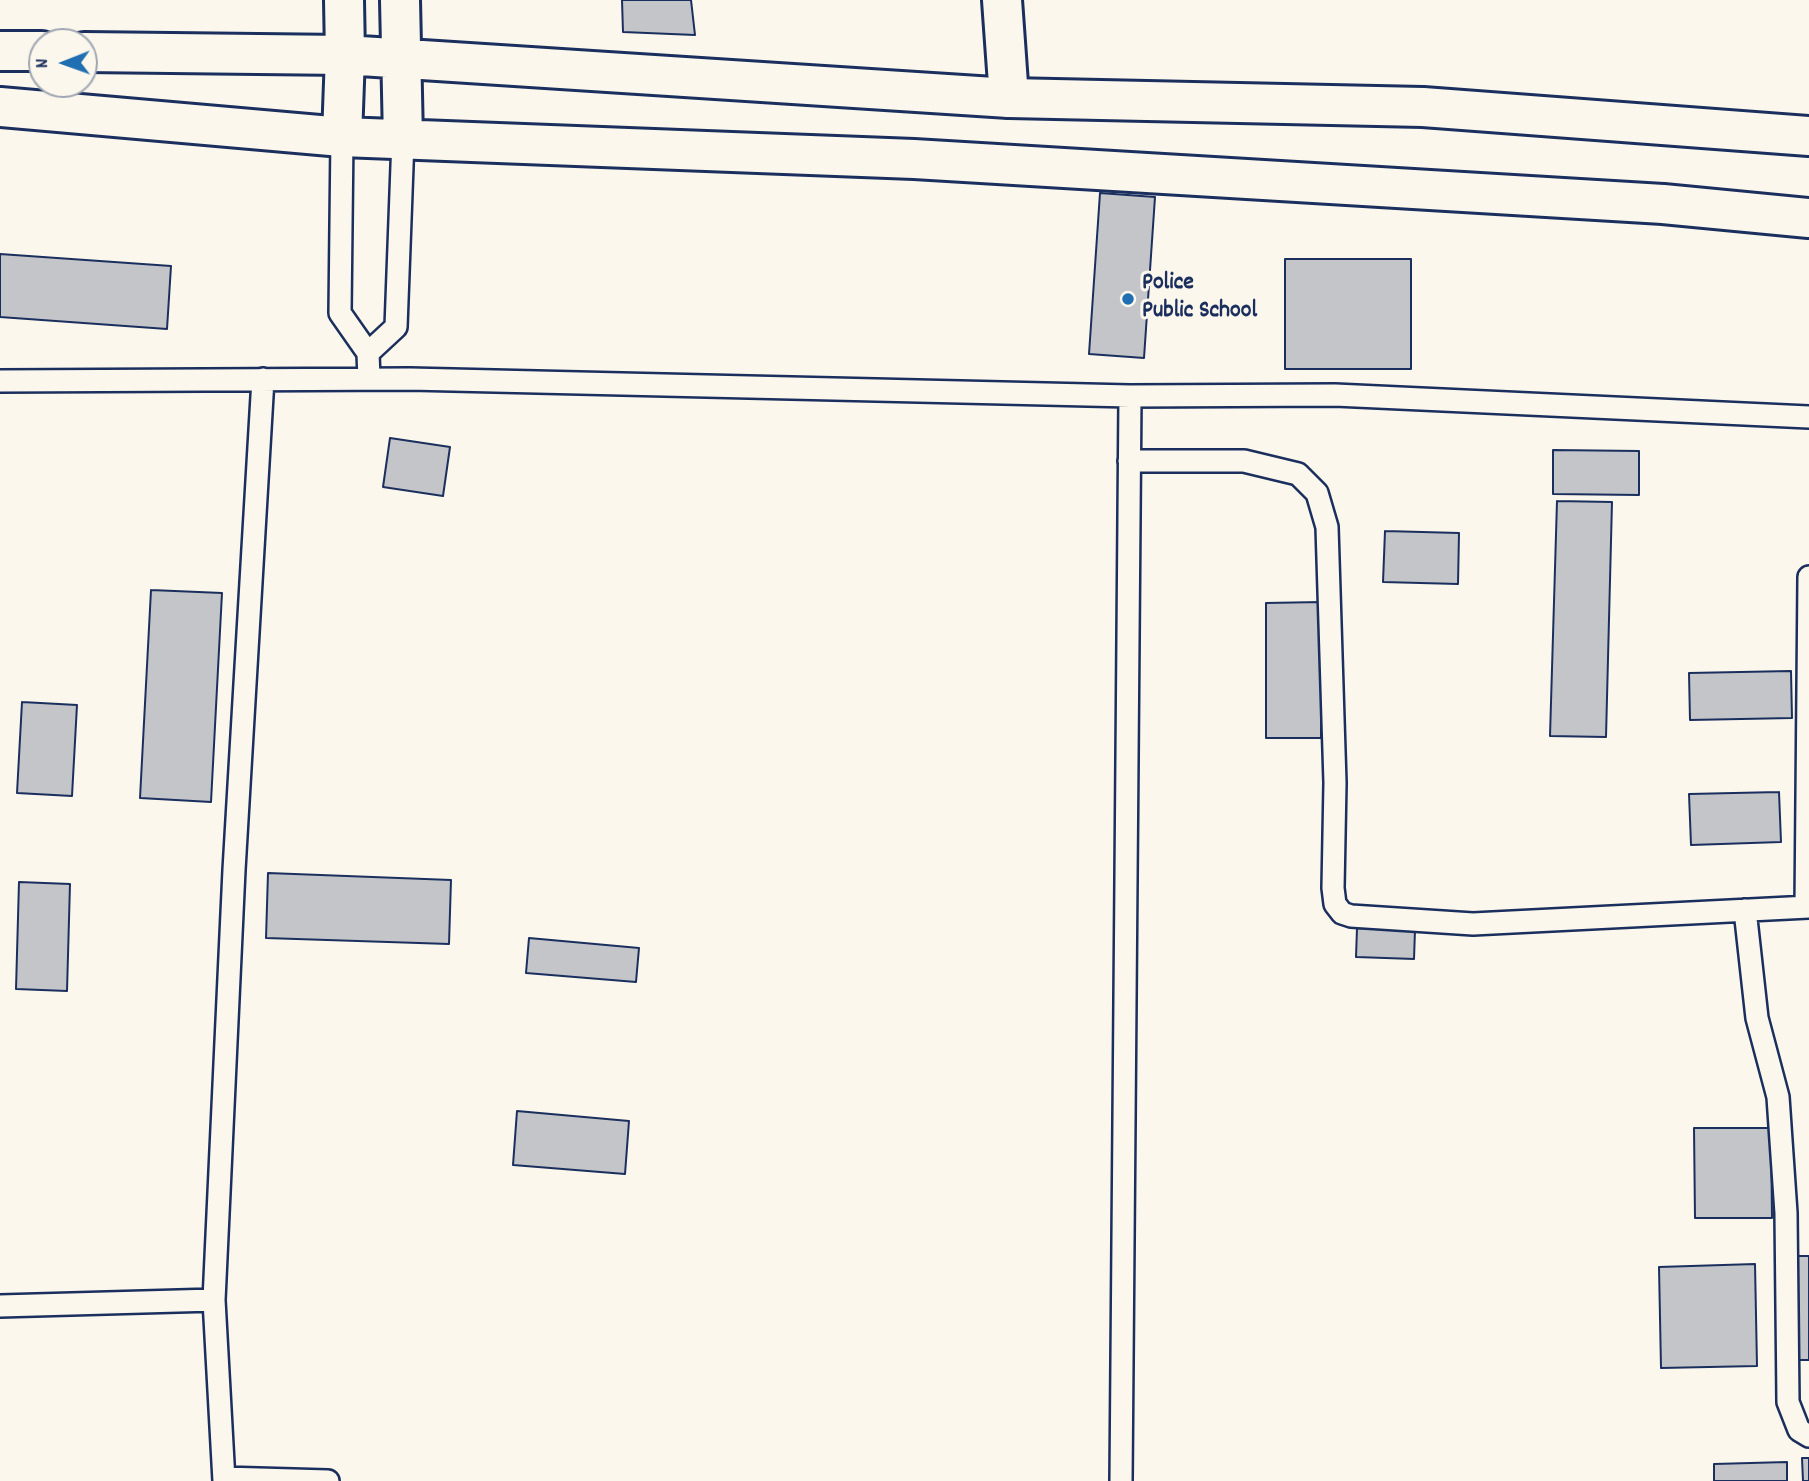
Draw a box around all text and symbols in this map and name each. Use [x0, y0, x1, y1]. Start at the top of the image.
north arrow [28, 28, 98, 98]
text: N [30, 58, 57, 68]
place label: Police Public School [1142, 271, 1257, 327]
marker: Police Public School [1120, 291, 1136, 307]

